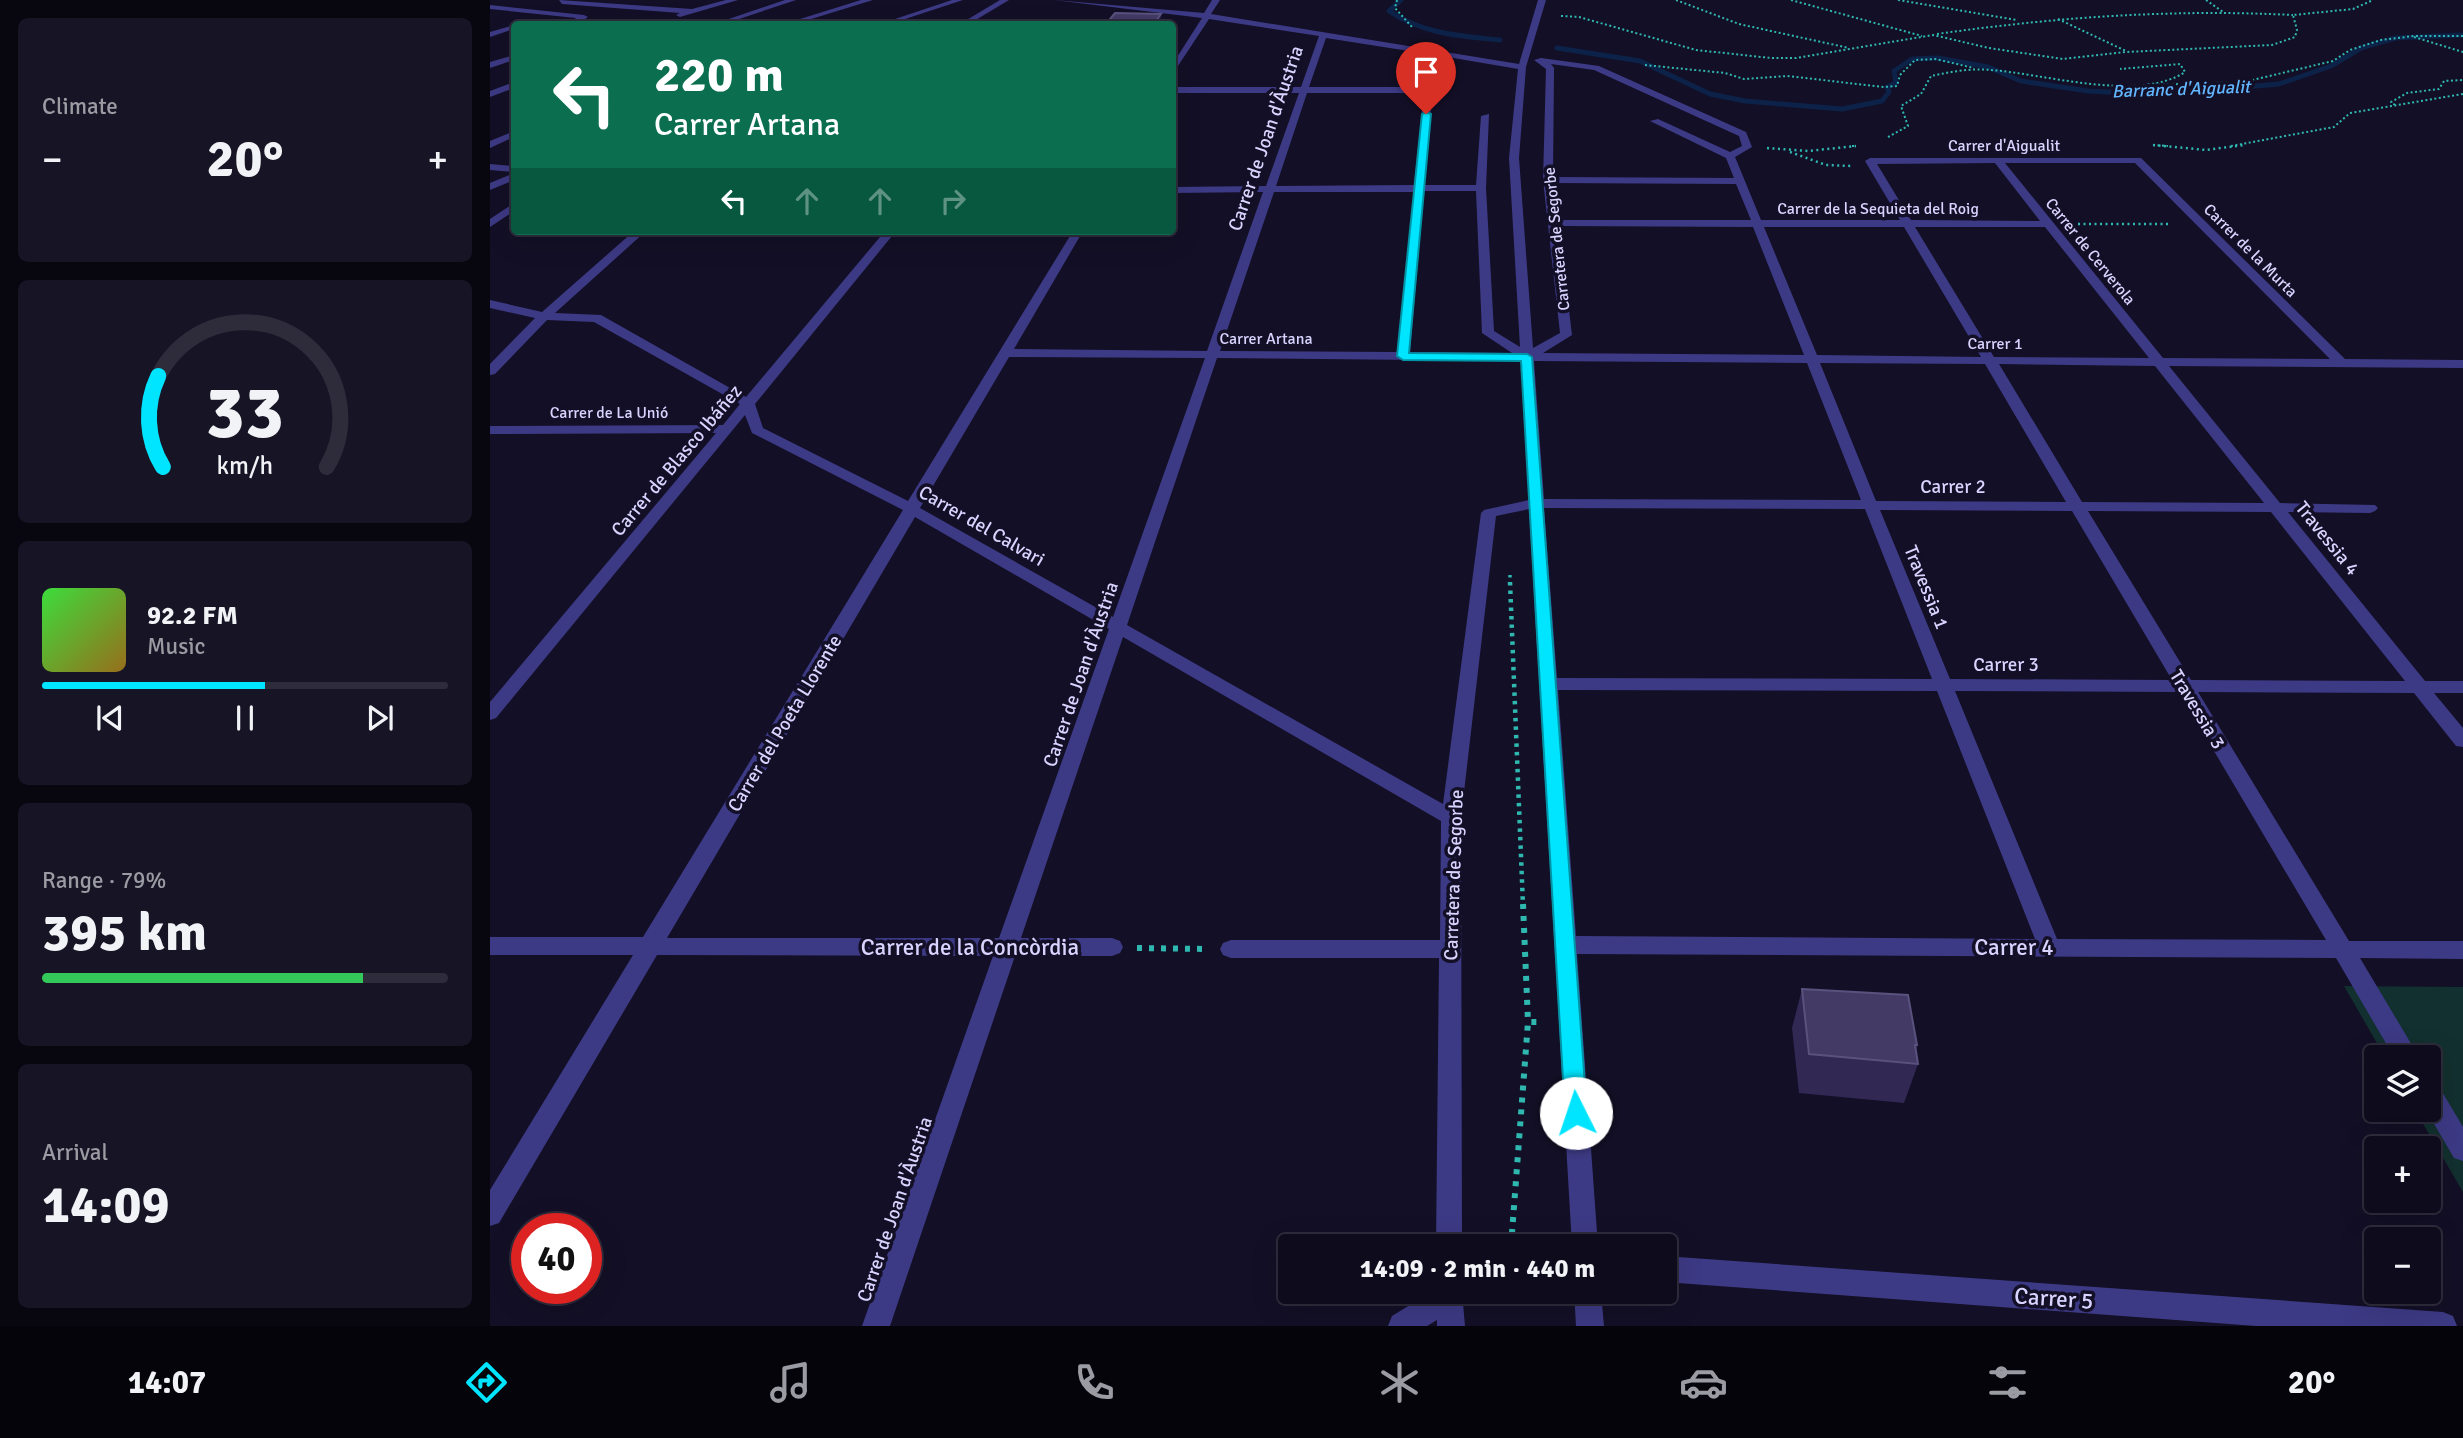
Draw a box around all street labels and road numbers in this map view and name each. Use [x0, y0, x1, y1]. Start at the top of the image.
street label: Carrer de Joan d'Àustria [1223, 42, 1309, 234]
street label: Carrer d'Aigualit [1948, 136, 2061, 156]
street label: Carretera de Segorbe [1540, 166, 1574, 312]
street label: Carrer de Cerverola [2041, 194, 2140, 309]
street label: Carrer de la Sequieta del Roig [1777, 199, 1979, 219]
street label: Carrer de la Murta [2199, 200, 2301, 302]
street label: Carrer Artana [1219, 329, 1313, 349]
street label: Carrer 1 [1967, 334, 2023, 354]
street label: Carrer de Blasco Ibáñez [606, 380, 747, 541]
street label: Carrer de La Unió [550, 403, 668, 423]
street label: Carrer 2 [1920, 475, 1986, 499]
street label: Carrer del Calvari [914, 480, 1049, 572]
street label: Travessia 4 [2290, 497, 2364, 581]
street label: Travessia 1 [1898, 542, 1954, 633]
street label: Carrer de Joan d'Àustria [1038, 578, 1124, 770]
street label: Carrer del Poeta Llorente [722, 631, 847, 816]
street label: Carrer 3 [1973, 653, 2039, 677]
street label: Travessia 3 [2164, 665, 2230, 754]
street label: Carretera de Segorbe [1439, 789, 1469, 961]
street label: Carrer de la Concòrdia [861, 933, 1079, 962]
street label: Carrer 4 [1974, 933, 2054, 962]
street label: Carrer de Joan d'Àustria [852, 1113, 938, 1305]
street label: Carrer 5 [2013, 1281, 2095, 1316]

